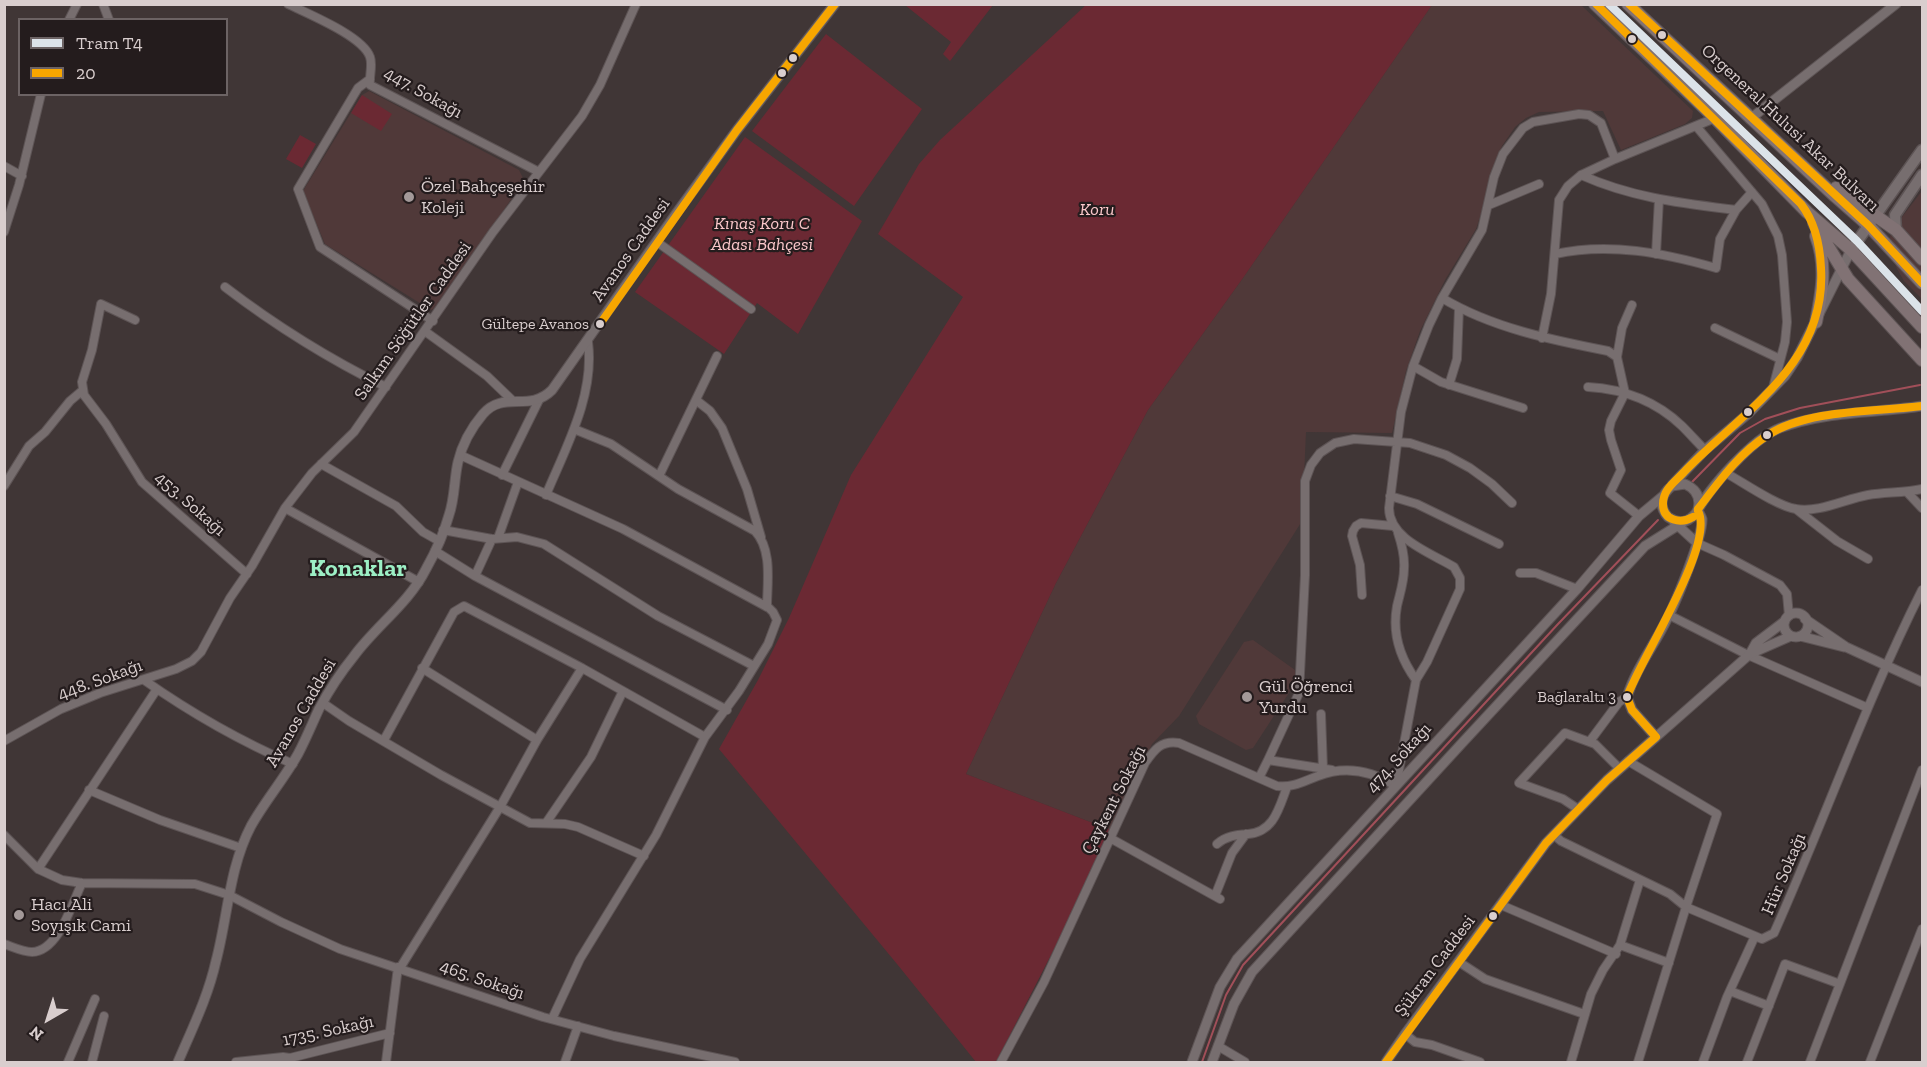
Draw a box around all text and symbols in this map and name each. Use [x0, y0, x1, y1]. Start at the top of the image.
legend [18, 18, 228, 96]
unlabelled marker [1656, 29, 1668, 41]
text: Tram T4 [76, 32, 143, 54]
unlabelled marker [1626, 33, 1638, 45]
street label: Orgeneral Hulusi Akar Bulvarı [1697, 40, 1883, 216]
unlabelled marker [787, 52, 799, 64]
text: 20 [76, 62, 96, 84]
street label: 447. Sokağı [380, 63, 466, 123]
unlabelled marker [776, 67, 788, 79]
place label: Özel Bahçeşehir Koleji [421, 176, 545, 219]
marker: Özel Bahçeşehir Koleji [402, 190, 416, 204]
street label: Avanos Caddesi [587, 194, 675, 306]
park label: Koru [1079, 199, 1115, 221]
park label: Kınaş Koru C Adası Bahçesi [711, 213, 813, 256]
street label: Salkım Söğütler Caddesi [350, 237, 476, 405]
place label: Gültepe Avanos [481, 314, 589, 334]
marker: Gültepe Avanos [594, 318, 606, 330]
unlabelled marker [1742, 406, 1754, 418]
unlabelled marker [1761, 429, 1773, 441]
street label: 453. Sokağı [150, 467, 230, 541]
district label: Konaklar [309, 555, 407, 583]
street label: 448. Sokağı [55, 655, 145, 705]
street label: Avanos Caddesi [261, 655, 341, 771]
place label: Gül Öğrenci Yurdu [1259, 676, 1353, 718]
place label: Bağlaraltı 3 [1537, 687, 1616, 707]
marker: Gül Öğrenci Yurdu [1240, 690, 1254, 704]
marker: Bağlaraltı 3 [1621, 691, 1633, 703]
street label: 474. Sokağı [1362, 719, 1436, 797]
street label: Çaykent Sokağı [1077, 742, 1151, 858]
street label: Hür Sokağı [1757, 830, 1811, 918]
place label: Hacı Ali Soyışık Cami [31, 894, 131, 936]
marker: Hacı Ali Soyışık Cami [12, 908, 26, 922]
unlabelled marker [1487, 910, 1499, 922]
street label: Şükran Caddesi [1390, 911, 1480, 1021]
street label: 465. Sokağı [437, 955, 527, 1005]
north arrow [18, 989, 78, 1049]
street label: 1735. Sokağı [280, 1011, 376, 1051]
text: N [26, 1022, 47, 1045]

